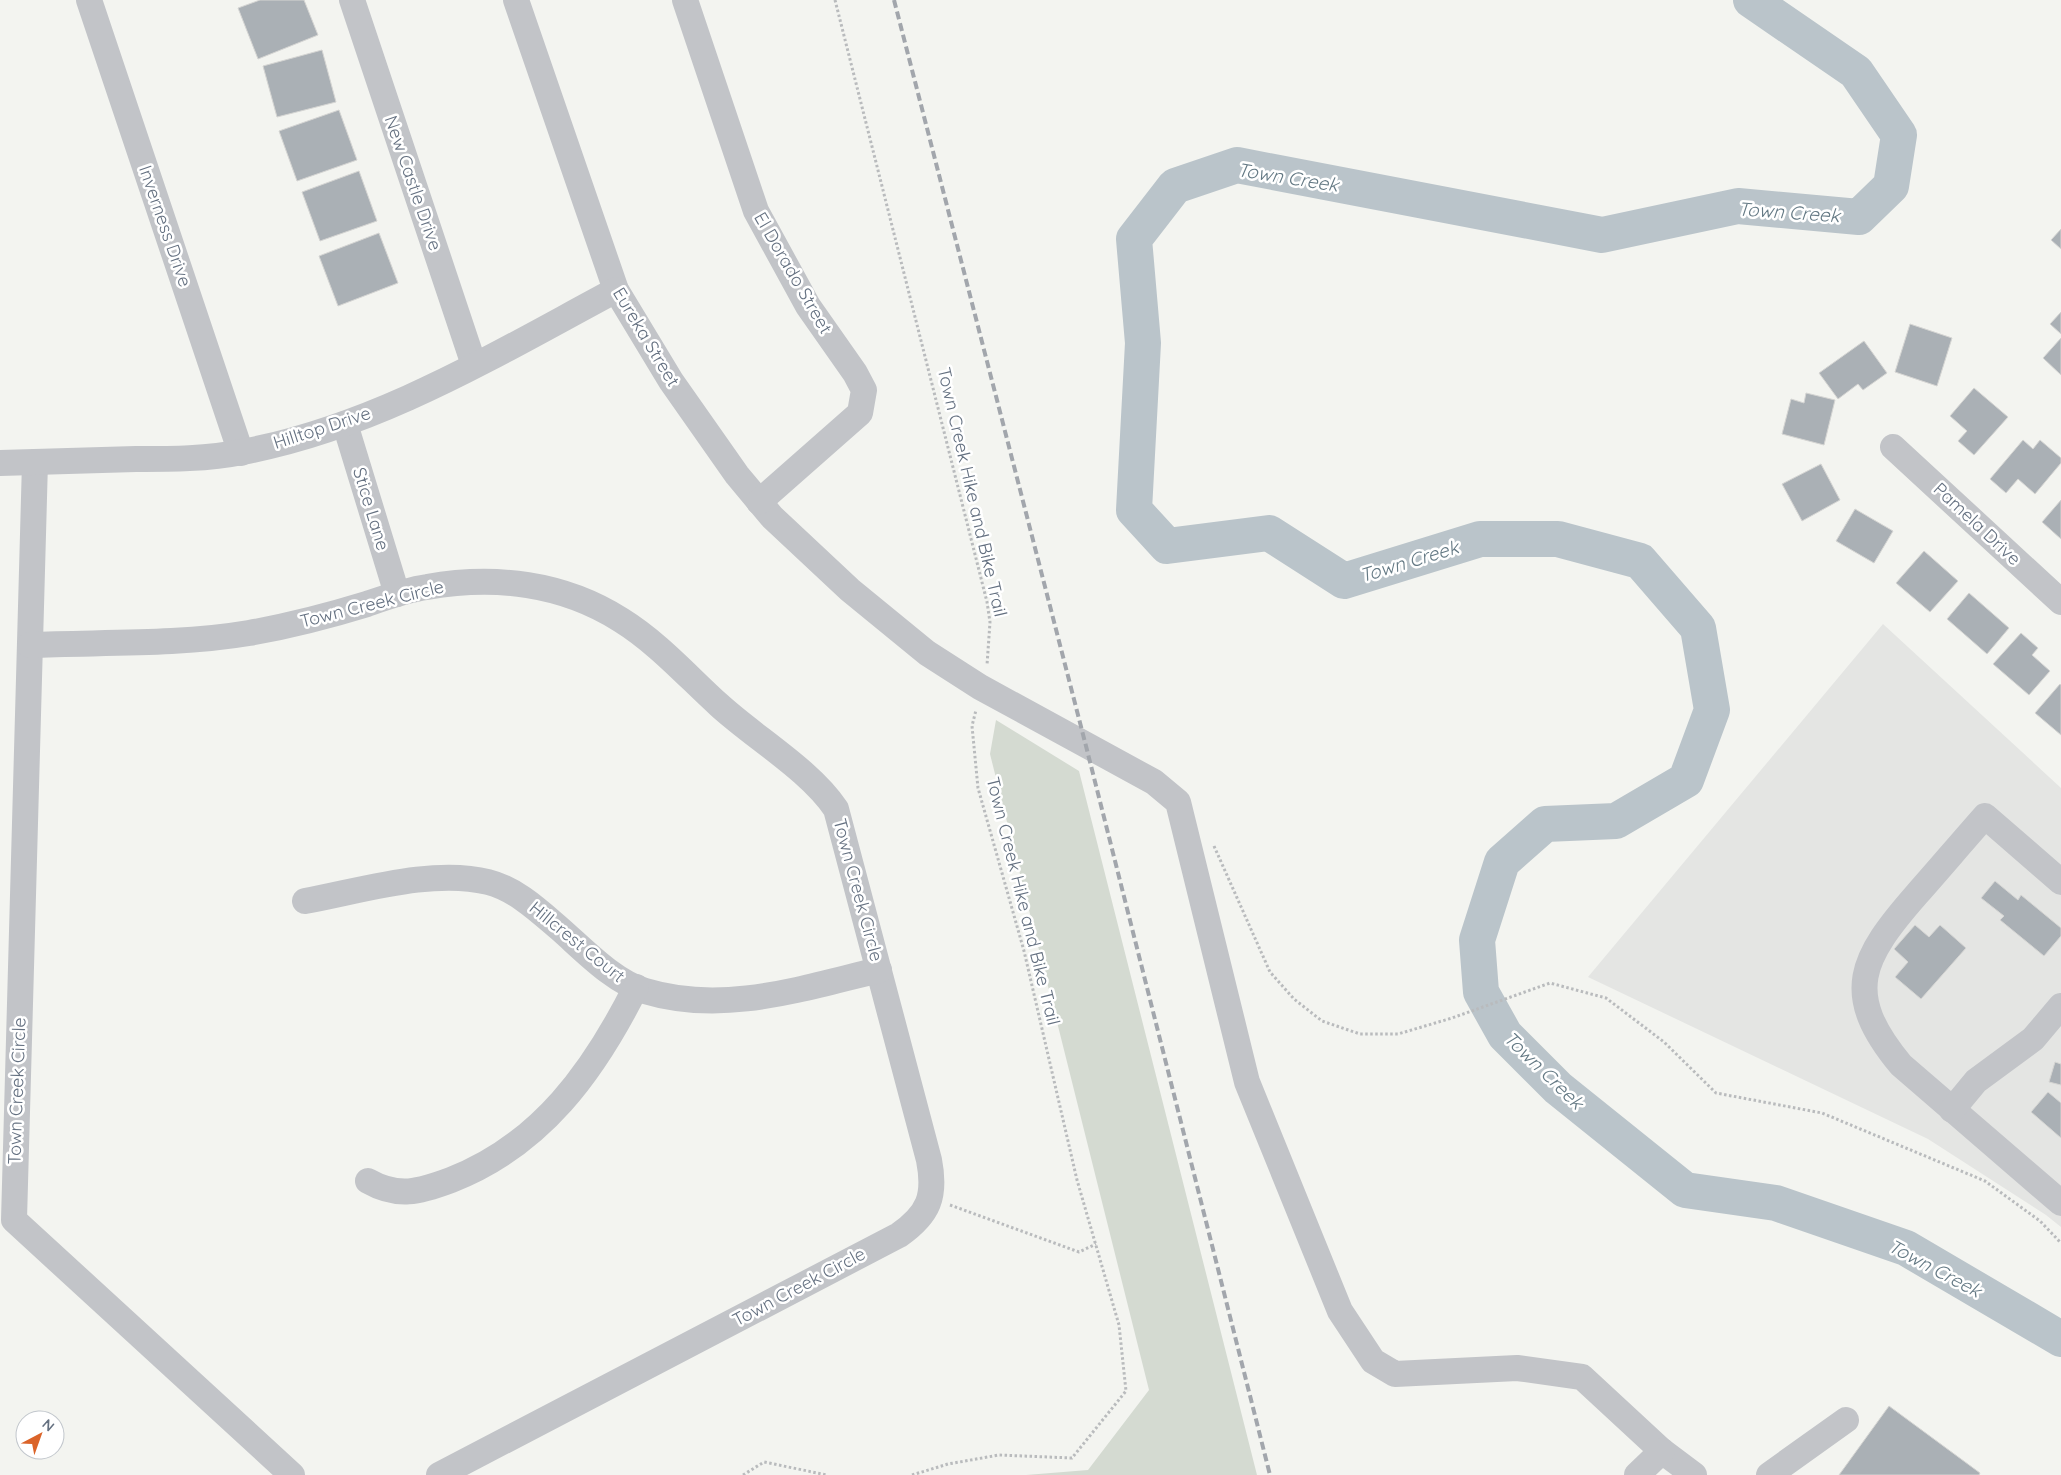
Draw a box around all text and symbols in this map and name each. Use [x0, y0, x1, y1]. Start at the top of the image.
street label: New Castle Drive [380, 112, 447, 253]
water label: Town Creek [1236, 157, 1342, 197]
street label: Inverness Drive [134, 162, 197, 290]
water label: Town Creek [1737, 196, 1843, 228]
street label: El Dorado Street [749, 208, 838, 338]
street label: Eureka Street [608, 283, 685, 390]
street label: Town Creek Hike and Bike Trail [933, 365, 1012, 619]
street label: Hilltop Drive [270, 401, 373, 454]
street label: Stice Lane [348, 465, 395, 553]
street label: Pamela Drive [1929, 477, 2026, 570]
water label: Town Creek [1357, 534, 1463, 587]
street label: Town Creek Circle [298, 575, 446, 632]
street label: Town Creek Hike and Bike Trail [981, 774, 1066, 1027]
street label: Town Creek Circle [828, 816, 889, 964]
street label: Hillcrest Court [525, 896, 630, 987]
street label: Town Creek Circle [2, 1017, 31, 1165]
water label: Town Creek [1499, 1026, 1590, 1115]
water label: Town Creek [1884, 1233, 1987, 1303]
street label: Town Creek Circle [728, 1242, 869, 1331]
north arrow [15, 1410, 65, 1460]
text: N [39, 1415, 58, 1435]

